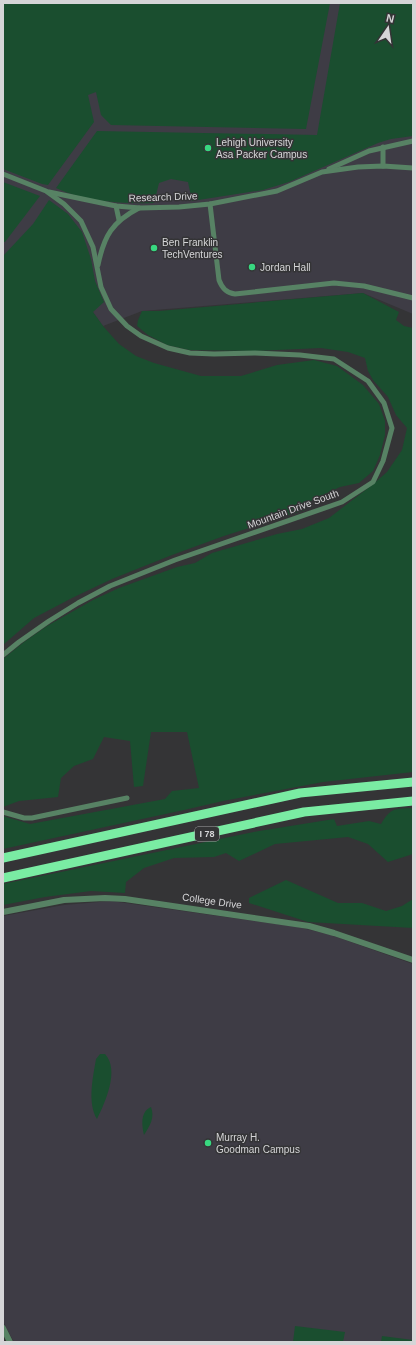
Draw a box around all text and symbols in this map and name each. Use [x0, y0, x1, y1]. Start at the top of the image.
north arrow [368, 8, 408, 48]
text: N [385, 12, 396, 25]
place label: Lehigh University Asa Packer Campus [216, 137, 307, 160]
marker: Lehigh University Asa Packer Campus [203, 143, 213, 153]
street label: Research Drive [128, 190, 198, 204]
place label: Ben Franklin TechVentures [162, 237, 223, 260]
marker: Ben Franklin TechVentures [149, 243, 159, 253]
marker: Jordan Hall [247, 262, 257, 272]
place label: Jordan Hall [260, 262, 311, 273]
street label: Mountain Drive South [246, 487, 340, 531]
road number: I 78 [195, 827, 219, 841]
street label: College Drive [182, 891, 243, 911]
place label: Murray H. Goodman Campus [216, 1132, 300, 1155]
marker: Murray H. Goodman Campus [203, 1138, 213, 1148]

